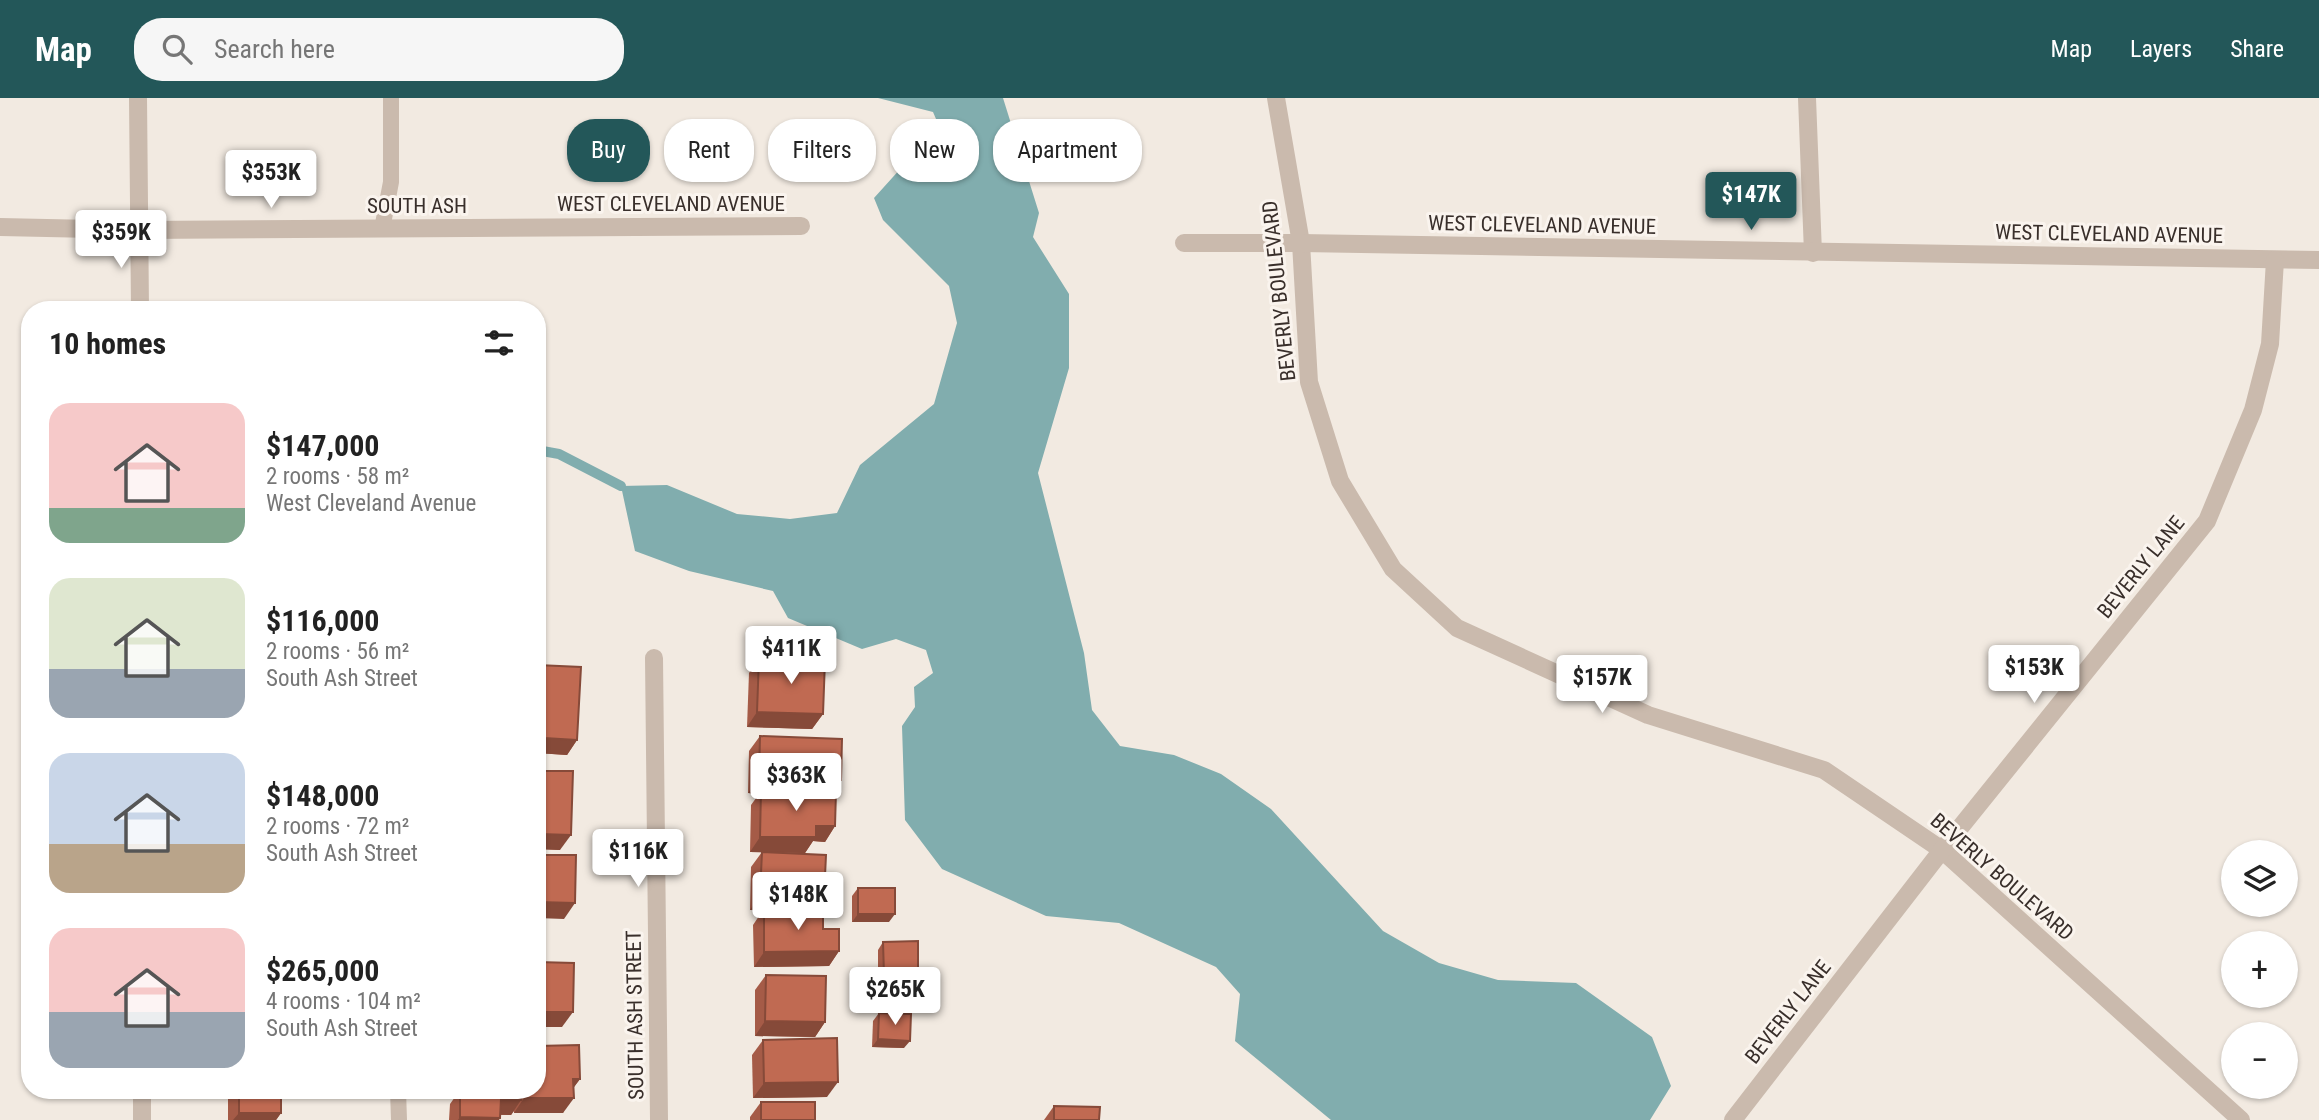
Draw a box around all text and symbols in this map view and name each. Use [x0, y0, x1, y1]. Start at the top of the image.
search box [134, 18, 624, 81]
text: Map [35, 30, 92, 69]
icon: search [158, 30, 196, 68]
text: Search here [214, 34, 335, 64]
text: Map [2051, 35, 2092, 63]
text: Layers [2130, 35, 2192, 63]
text: Share [2230, 35, 2284, 63]
chip: Buy [567, 119, 650, 182]
chip: Rent [664, 119, 754, 182]
chip: Filters [768, 119, 876, 182]
chip: New [890, 119, 979, 182]
chip: Apartment [993, 119, 1142, 182]
pin: $353K [222, 150, 320, 210]
text: $353K [241, 159, 301, 186]
pin: $147K [1702, 172, 1800, 232]
text: $147K [1721, 181, 1781, 208]
street label: WEST CLEVELAND AVENUE [557, 192, 785, 216]
street label: SOUTH ASH [367, 194, 467, 218]
street label: BEVERLY BOULEVARD [1258, 200, 1300, 382]
pin: $359K [72, 211, 170, 270]
street label: WEST CLEVELAND AVENUE [1428, 211, 1656, 239]
text: $359K [91, 219, 151, 246]
street label: WEST CLEVELAND AVENUE [1995, 220, 2223, 248]
icon: filters [480, 324, 518, 362]
text: 10 homes [49, 326, 166, 361]
text: $147,000 [266, 428, 379, 463]
icon: home [105, 431, 189, 515]
text: 2 rooms · 58 m² [266, 463, 409, 490]
text: West Cleveland Avenue [266, 490, 476, 517]
street label: BEVERLY LANE [2093, 511, 2189, 623]
text: $116,000 [266, 603, 379, 638]
icon: home [105, 606, 189, 690]
pin: $411K [742, 626, 840, 686]
text: $411K [761, 635, 821, 662]
text: 2 rooms · 56 m² [266, 638, 409, 665]
pin: $153K [1985, 646, 2083, 705]
text: $153K [2004, 654, 2064, 681]
pin: $157K [1553, 656, 1651, 715]
text: $157K [1572, 664, 1632, 691]
text: South Ash Street [266, 665, 418, 692]
pin: $363K [747, 754, 845, 813]
text: $363K [766, 762, 826, 789]
text: $148,000 [266, 778, 379, 813]
icon: home [105, 781, 189, 865]
street label: BEVERLY BOULEVARD [1926, 809, 2078, 945]
text: 2 rooms · 72 m² [266, 813, 409, 840]
pin: $116K [589, 830, 687, 889]
text: $116K [608, 838, 668, 865]
text: South Ash Street [266, 840, 418, 867]
map controls [2221, 840, 2298, 1099]
button: layers [2221, 840, 2298, 917]
pin: $148K [749, 872, 847, 932]
text: $148K [768, 881, 828, 908]
street label: SOUTH ASH STREET [622, 930, 648, 1100]
button: + [2221, 931, 2298, 1008]
text: $265,000 [266, 953, 379, 988]
icon: home [105, 956, 189, 1040]
street label: BEVERLY LANE [1740, 956, 1836, 1068]
pin: $265K [846, 968, 944, 1027]
text: $265K [865, 976, 925, 1003]
text: 4 rooms · 104 m² [266, 988, 421, 1015]
text: South Ash Street [266, 1015, 418, 1042]
button: − [2221, 1022, 2298, 1099]

